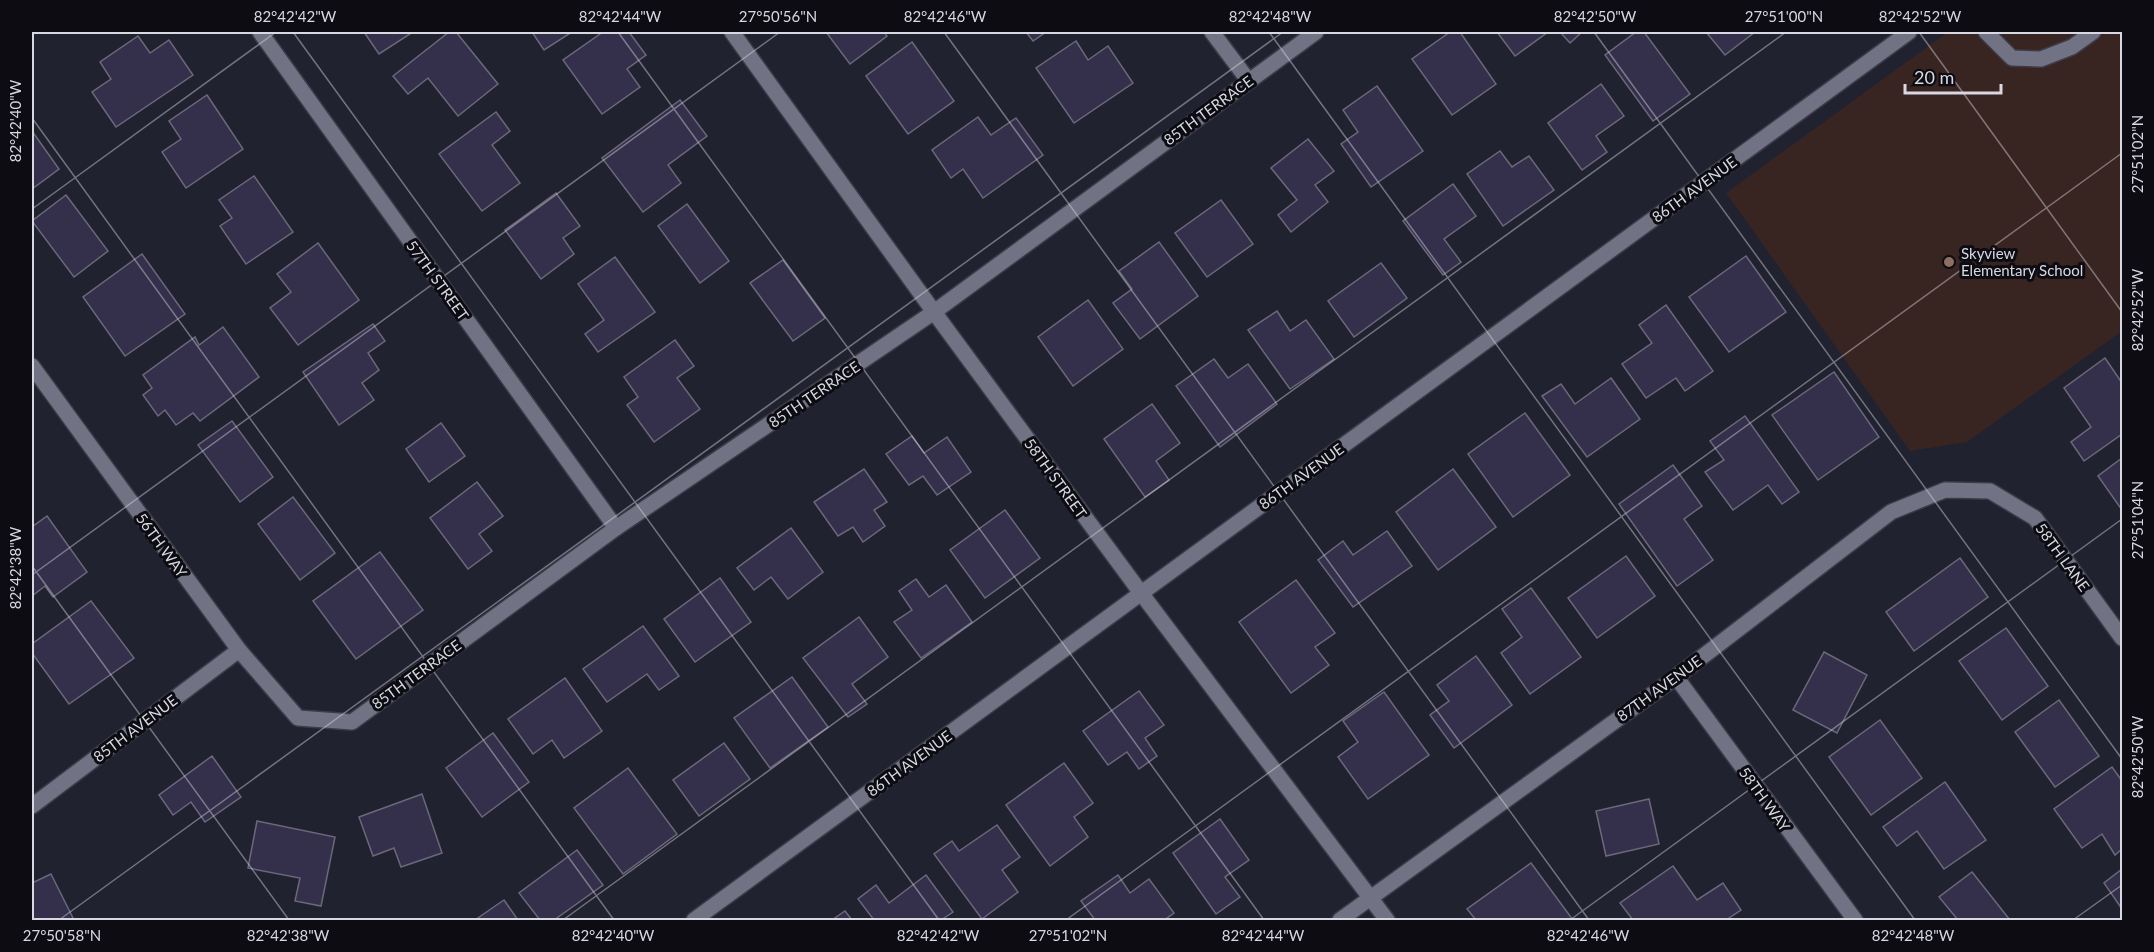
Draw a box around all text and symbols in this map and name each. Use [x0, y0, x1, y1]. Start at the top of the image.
text: 82°42'42"W [254, 7, 337, 25]
text: 82°42'44"W [579, 7, 662, 25]
text: 27°50'56"N [739, 7, 817, 25]
text: 82°42'46"W [904, 7, 987, 25]
text: 82°42'48"W [1229, 7, 1312, 25]
text: 82°42'50"W [1554, 7, 1637, 25]
text: 27°51'00"N [1745, 7, 1823, 25]
text: 82°42'52"W [1879, 7, 1962, 25]
scale bar [1905, 57, 2001, 95]
text: 20 m [1914, 66, 1954, 88]
street label: 85TH TERRACE [1160, 72, 1256, 148]
text: 82°42'40"W [6, 79, 24, 162]
text: 27°51'02"N [2128, 115, 2146, 193]
street label: 86TH AVENUE [1648, 152, 1740, 226]
street label: 57TH STREET [403, 237, 473, 323]
place label: Skyview Elementary School [1961, 244, 2083, 279]
marker: Skyview Elementary School [1942, 255, 1956, 269]
text: 82°42'52"W [2128, 268, 2146, 351]
street label: 85TH TERRACE [765, 357, 863, 431]
street label: 58TH STREET [1021, 435, 1091, 521]
street label: 86TH AVENUE [1255, 439, 1347, 513]
text: 27°51'04"N [2128, 481, 2146, 559]
street label: 56TH WAY [133, 509, 192, 581]
street label: 58TH LANE [2032, 520, 2094, 594]
text: 82°42'38"W [6, 526, 24, 609]
street label: 85TH TERRACE [368, 636, 464, 712]
street label: 87TH AVENUE [1613, 651, 1705, 725]
street label: 85TH AVENUE [90, 691, 180, 765]
text: 82°42'50"W [2128, 715, 2146, 798]
street label: 86TH AVENUE [863, 726, 955, 800]
street label: 58TH WAY [1736, 763, 1795, 835]
text: 27°50'58"N [23, 926, 101, 944]
text: 82°42'38"W [247, 926, 330, 944]
text: 82°42'40"W [572, 926, 655, 944]
text: 82°42'42"W [897, 926, 980, 944]
text: 27°51'02"N [1029, 926, 1107, 944]
text: 82°42'44"W [1222, 926, 1305, 944]
text: 82°42'46"W [1547, 926, 1630, 944]
text: 82°42'48"W [1872, 926, 1955, 944]

